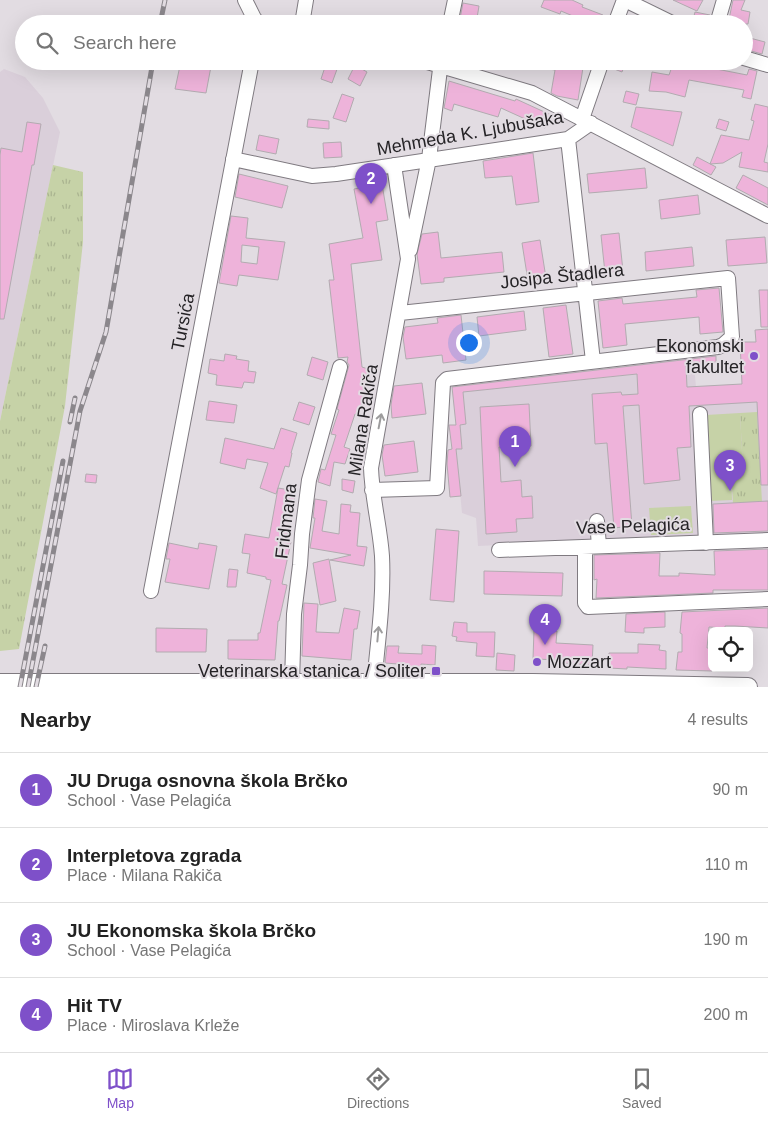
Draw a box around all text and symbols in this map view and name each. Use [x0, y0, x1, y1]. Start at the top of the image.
search box [15, 15, 753, 70]
icon: search [33, 29, 61, 57]
text: Search here [73, 32, 177, 53]
street label: Mehmeda K. Ljubušaka [375, 107, 566, 159]
pin: 2 [355, 163, 387, 204]
street label: Josipa Štadlera [499, 258, 626, 292]
street label: Tursića [168, 290, 199, 353]
your location [456, 330, 482, 356]
place label: Ekonomski fakultet [656, 336, 744, 377]
marker: Ekonomski fakultet [748, 350, 760, 362]
street label: Milana Rakiča [344, 362, 382, 477]
one-way arrow [375, 413, 385, 429]
pin: 1 [499, 426, 531, 467]
pin: 3 [714, 450, 746, 491]
street label: Fridmana [271, 481, 301, 560]
street label: Vase Pelagića [576, 514, 691, 538]
pin: 4 [529, 604, 561, 645]
one-way arrow [374, 627, 383, 643]
map controls [708, 627, 753, 672]
button: locate [708, 627, 753, 672]
place label: Mozzart [547, 652, 611, 672]
marker: Mozzart [531, 656, 543, 668]
place label: Veterinarska stanica / Soliter [198, 661, 426, 681]
marker: Veterinarska stanica / Soliter [430, 665, 442, 677]
text: Nearby [20, 708, 91, 731]
text: 4 results [688, 711, 748, 728]
text: JU Druga osnovna škola Brčko [67, 770, 348, 791]
text: 1 [32, 781, 40, 798]
text: 90 m [712, 781, 748, 798]
text: School · Vase Pelagića [67, 792, 231, 809]
text: Interpletova zgrada [67, 845, 241, 866]
text: 2 [32, 856, 40, 873]
text: 110 m [705, 856, 748, 873]
text: Place · Milana Rakiča [67, 867, 222, 884]
text: JU Ekonomska škola Brčko [67, 920, 316, 941]
text: 3 [32, 931, 40, 948]
text: 190 m [704, 931, 748, 948]
text: School · Vase Pelagića [67, 942, 231, 959]
text: Hit TV [67, 995, 122, 1016]
text: 4 [32, 1006, 40, 1023]
text: 200 m [704, 1006, 748, 1023]
text: Place · Miroslava Krleže [67, 1017, 240, 1034]
tab: Map [106, 1065, 134, 1111]
tab: Directions [347, 1065, 409, 1111]
tab: Saved [622, 1065, 662, 1111]

